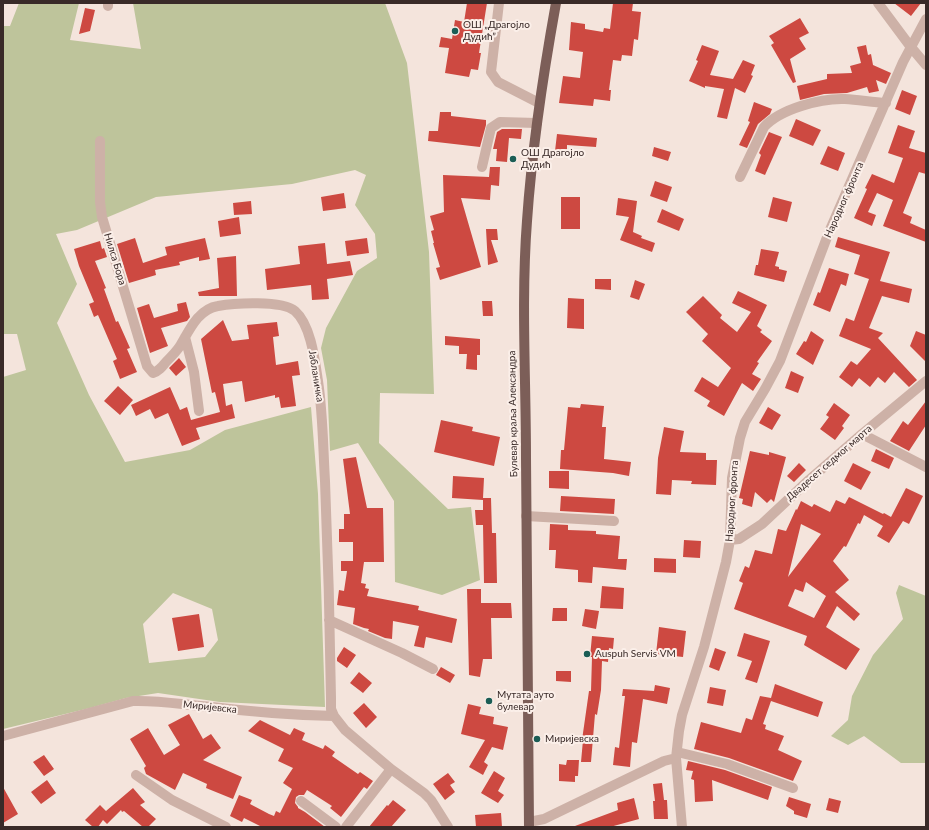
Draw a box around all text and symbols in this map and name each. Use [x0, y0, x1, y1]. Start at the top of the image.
place label: ОШ „Драгојло Дудић” [463, 19, 530, 42]
marker: ОШ „Драгојло Дудић” [450, 26, 460, 36]
place label: ОШ Драгојло Дудић [521, 147, 584, 170]
marker: ОШ Драгојло Дудић [508, 154, 518, 164]
street label: Народног фронта [822, 160, 866, 240]
street label: Нилса Бора [101, 231, 129, 287]
street label: Јабланичка [306, 349, 326, 403]
street label: Булевар краља Александра [506, 351, 520, 477]
street label: Двадесет седмог марта [784, 423, 874, 503]
street label: Народног фронта [723, 460, 741, 542]
place label: Auspuh Servis VM [595, 648, 676, 660]
marker: Auspuh Servis VM [582, 649, 592, 659]
place label: Мутата ауто булевар [497, 689, 554, 712]
marker: Мутата ауто булевар [484, 696, 494, 706]
street label: Миријевска [183, 698, 237, 716]
place label: Миријевска [545, 733, 599, 745]
marker: Миријевска [532, 734, 542, 744]

